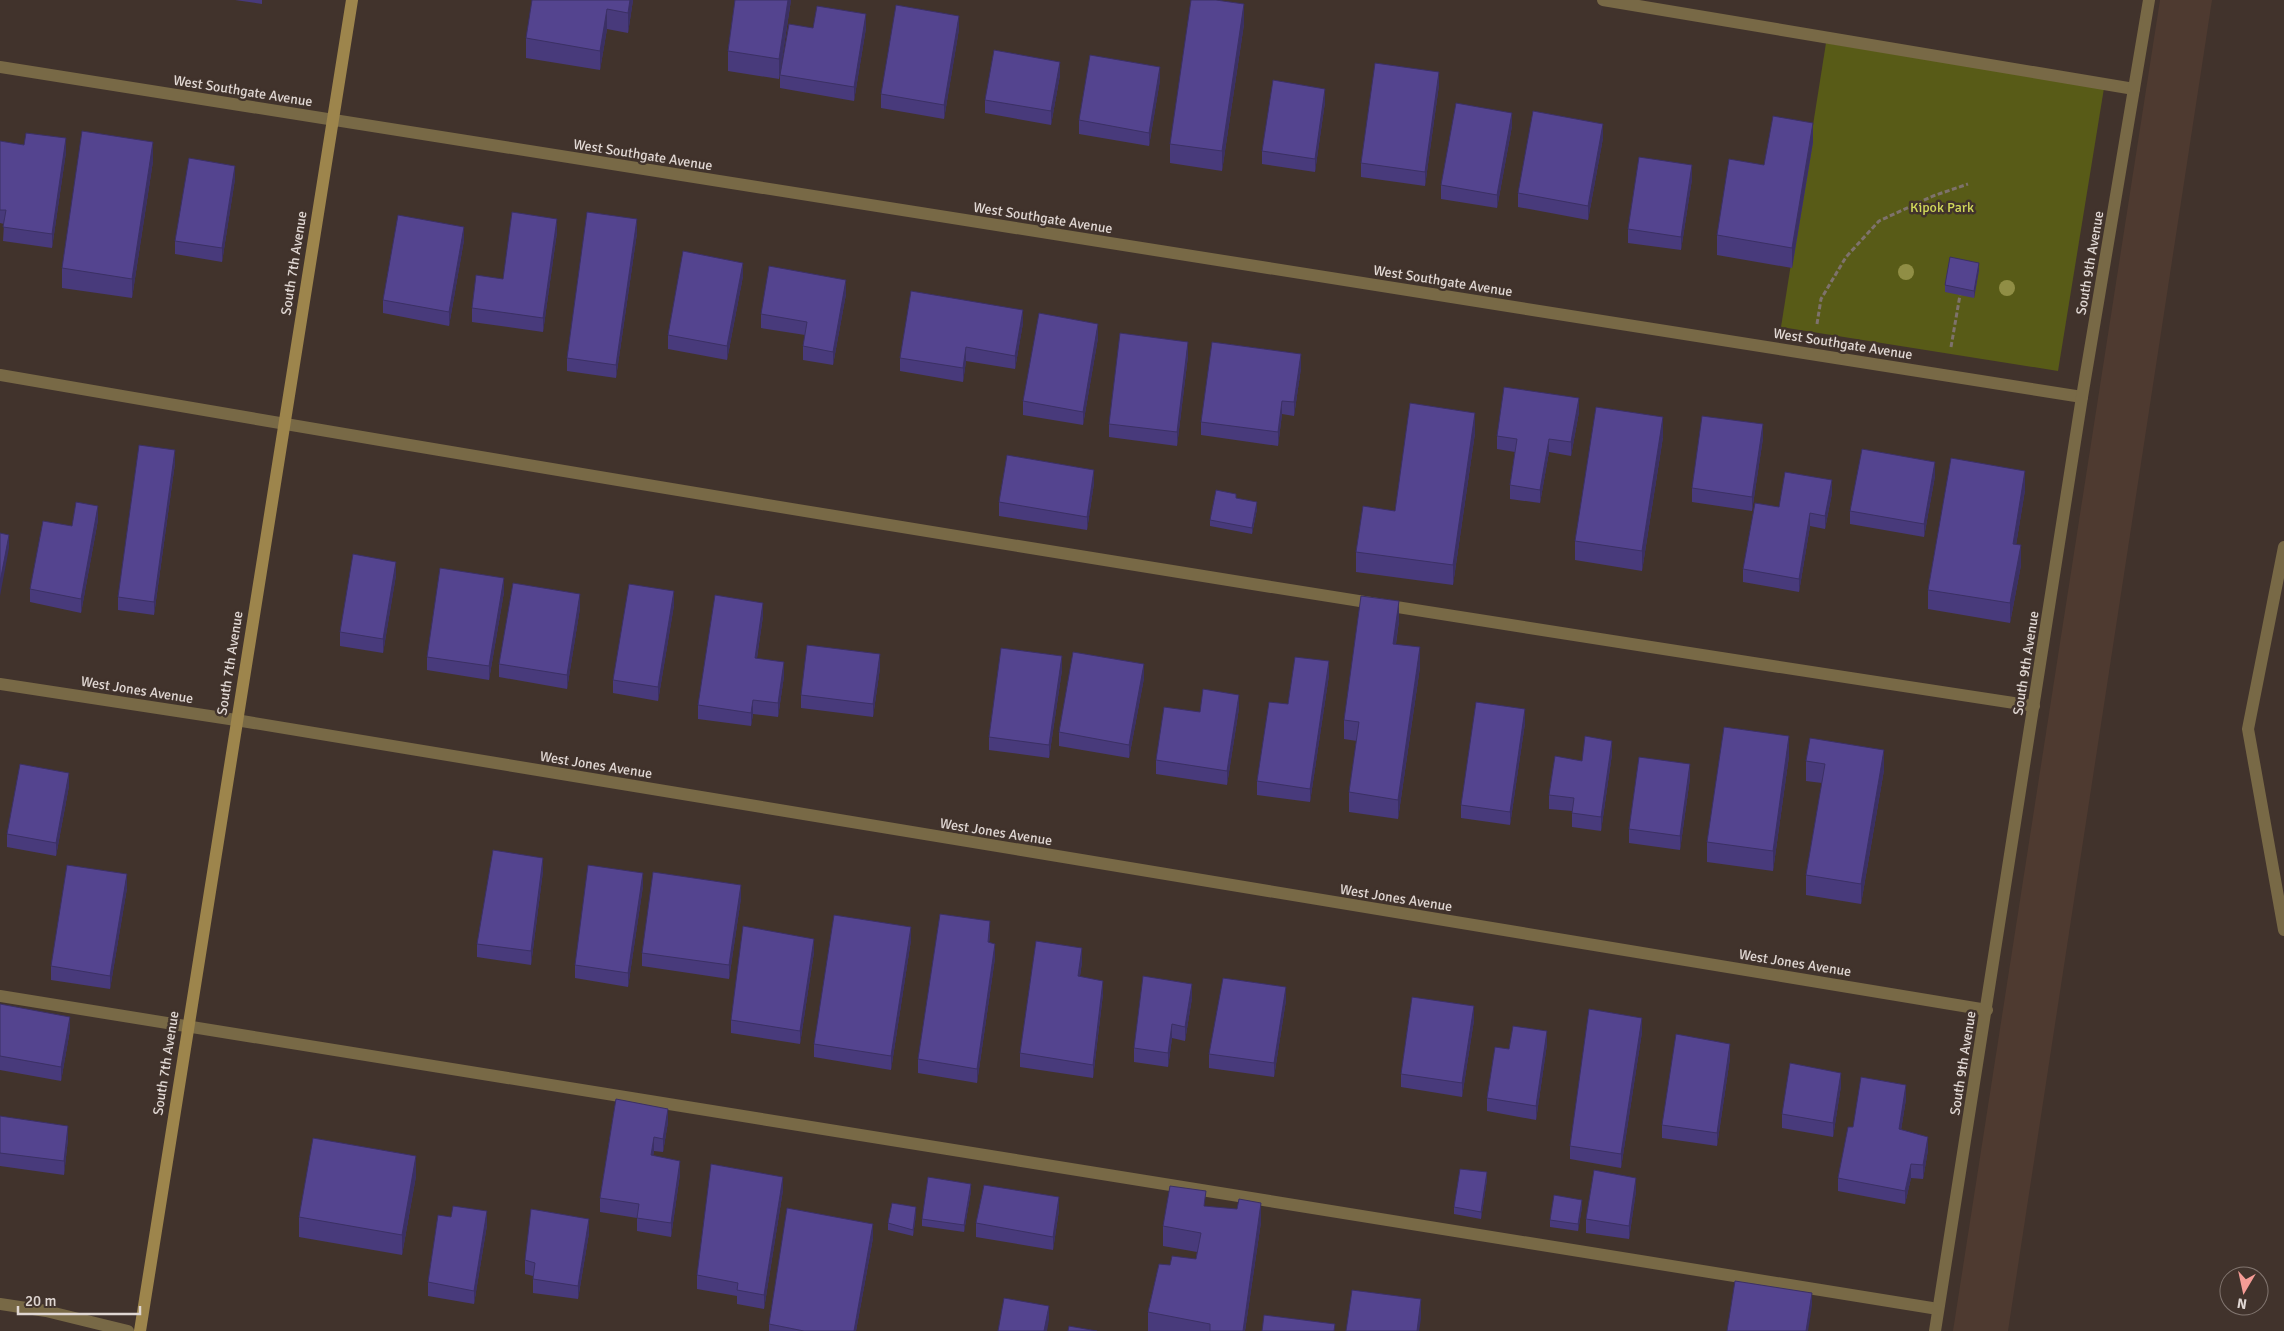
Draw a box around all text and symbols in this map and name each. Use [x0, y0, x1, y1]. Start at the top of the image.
street label: West Southgate Avenue [172, 72, 314, 110]
street label: West Southgate Avenue [572, 136, 714, 174]
street label: West Southgate Avenue [972, 199, 1114, 237]
park label: Kipok Park [1910, 199, 1974, 216]
street label: South 7th Avenue [277, 210, 311, 316]
street label: South 9th Avenue [2072, 210, 2108, 316]
street label: West Southgate Avenue [1372, 262, 1514, 300]
street label: West Southgate Avenue [1772, 325, 1914, 363]
street label: South 7th Avenue [213, 610, 247, 716]
street label: South 9th Avenue [2009, 610, 2043, 716]
street label: West Jones Avenue [80, 673, 194, 707]
street label: West Jones Avenue [539, 748, 653, 782]
street label: West Jones Avenue [939, 815, 1053, 849]
street label: West Jones Avenue [1339, 881, 1453, 915]
street label: West Jones Avenue [1738, 946, 1852, 980]
street label: South 7th Avenue [149, 1010, 183, 1116]
street label: South 9th Avenue [1946, 1010, 1980, 1116]
north arrow [2219, 1266, 2269, 1316]
scale bar [18, 1284, 140, 1316]
text: 20 m [25, 1292, 56, 1310]
text: N [2236, 1294, 2248, 1313]

